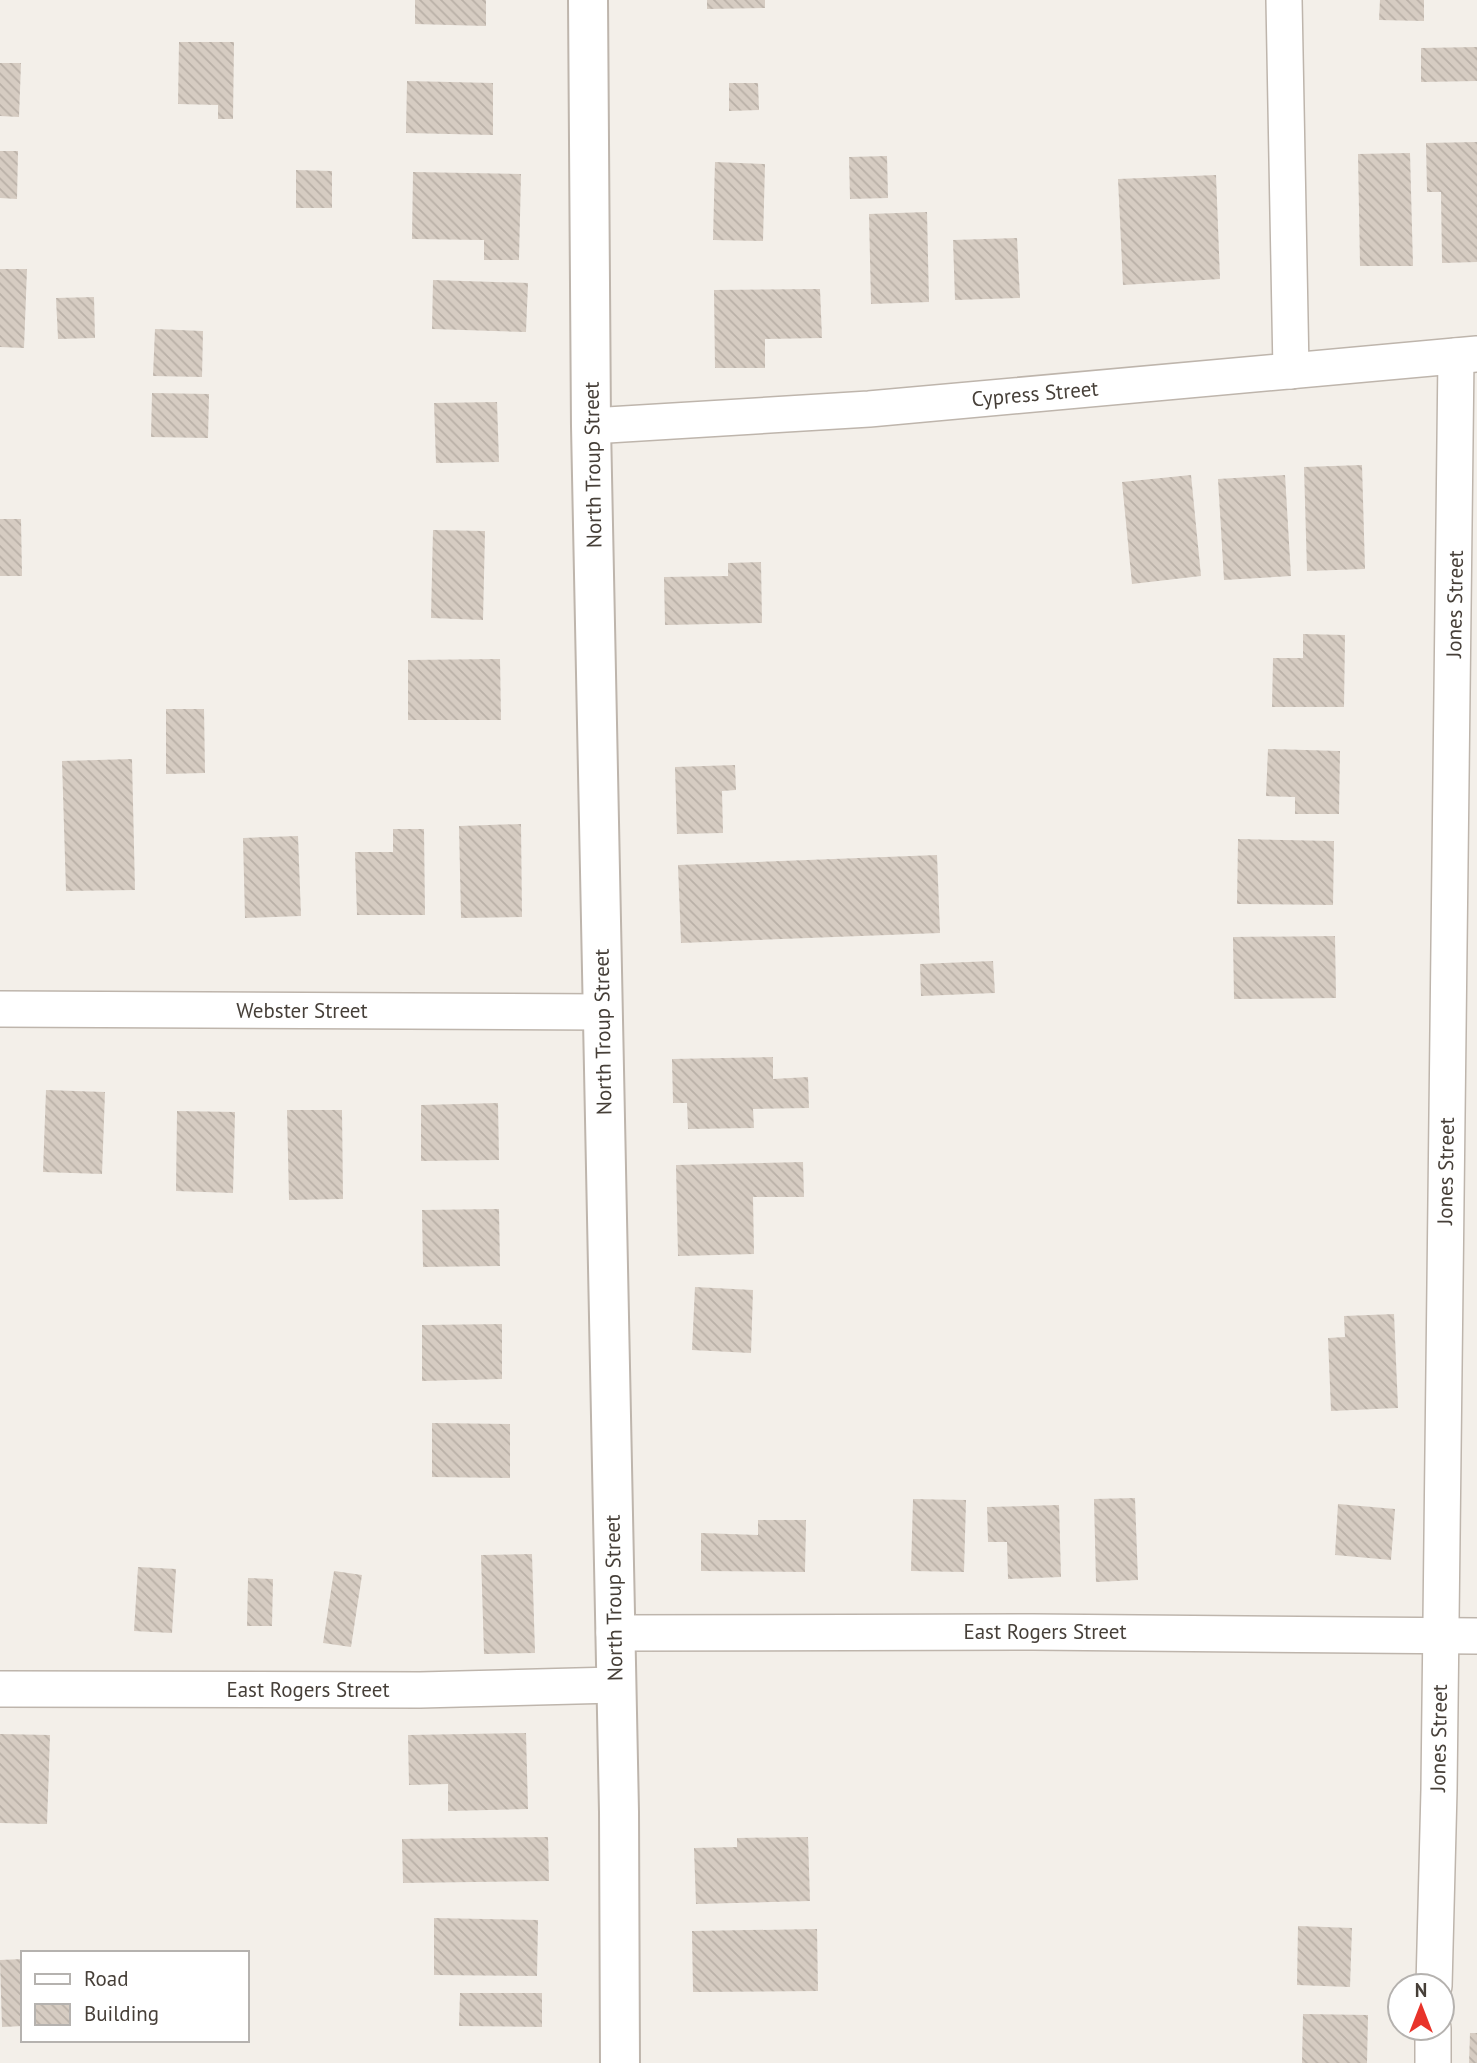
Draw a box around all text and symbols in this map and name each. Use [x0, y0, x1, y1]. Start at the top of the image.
street label: Cypress Street [971, 375, 1099, 412]
street label: North Troup Street [578, 382, 607, 548]
street label: Jones Street [1440, 550, 1469, 659]
street label: North Troup Street [588, 949, 617, 1115]
street label: Webster Street [236, 997, 368, 1024]
street label: Jones Street [1431, 1117, 1460, 1226]
street label: North Troup Street [599, 1515, 628, 1681]
street label: East Rogers Street [963, 1618, 1127, 1645]
street label: East Rogers Street [226, 1676, 390, 1703]
street label: Jones Street [1424, 1684, 1453, 1793]
legend [21, 1951, 248, 2042]
text: Road [84, 1965, 128, 1992]
north arrow [1386, 1972, 1456, 2042]
text: N [1415, 1978, 1427, 2002]
text: Building [84, 2000, 159, 2027]

